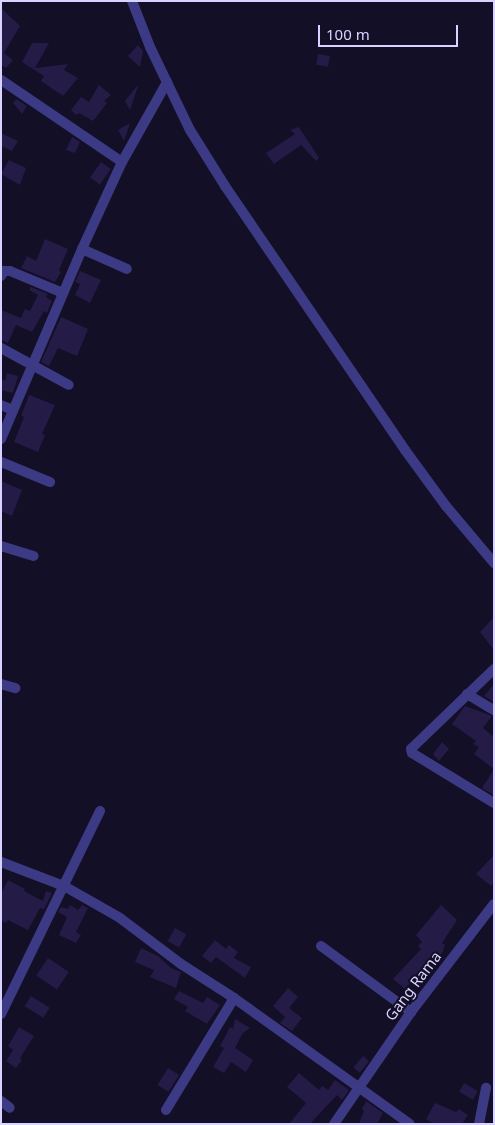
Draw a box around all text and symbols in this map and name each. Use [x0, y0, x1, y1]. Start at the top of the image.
scale bar [320, 15, 460, 47]
text: 100 m [326, 24, 370, 44]
street label: Gang Rama [381, 948, 445, 1024]

